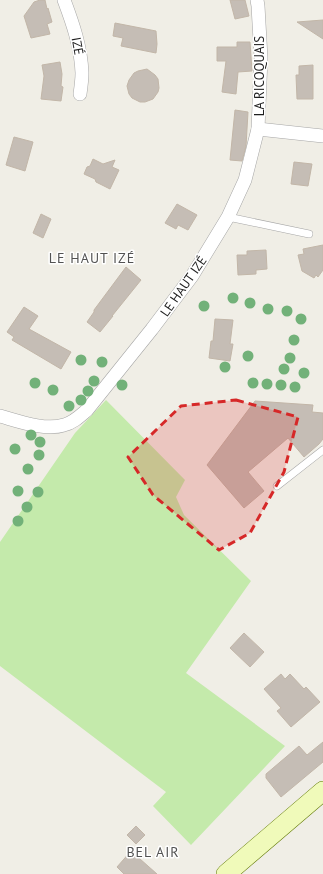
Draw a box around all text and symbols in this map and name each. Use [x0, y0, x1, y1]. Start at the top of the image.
street label: IZÉ [68, 36, 87, 56]
street label: LA RICOQUAIS [251, 36, 268, 116]
district label: LE HAUT IZÉ [49, 249, 135, 267]
street label: LE HAUT IZÉ [156, 253, 210, 320]
district label: BEL AIR [126, 843, 180, 861]

